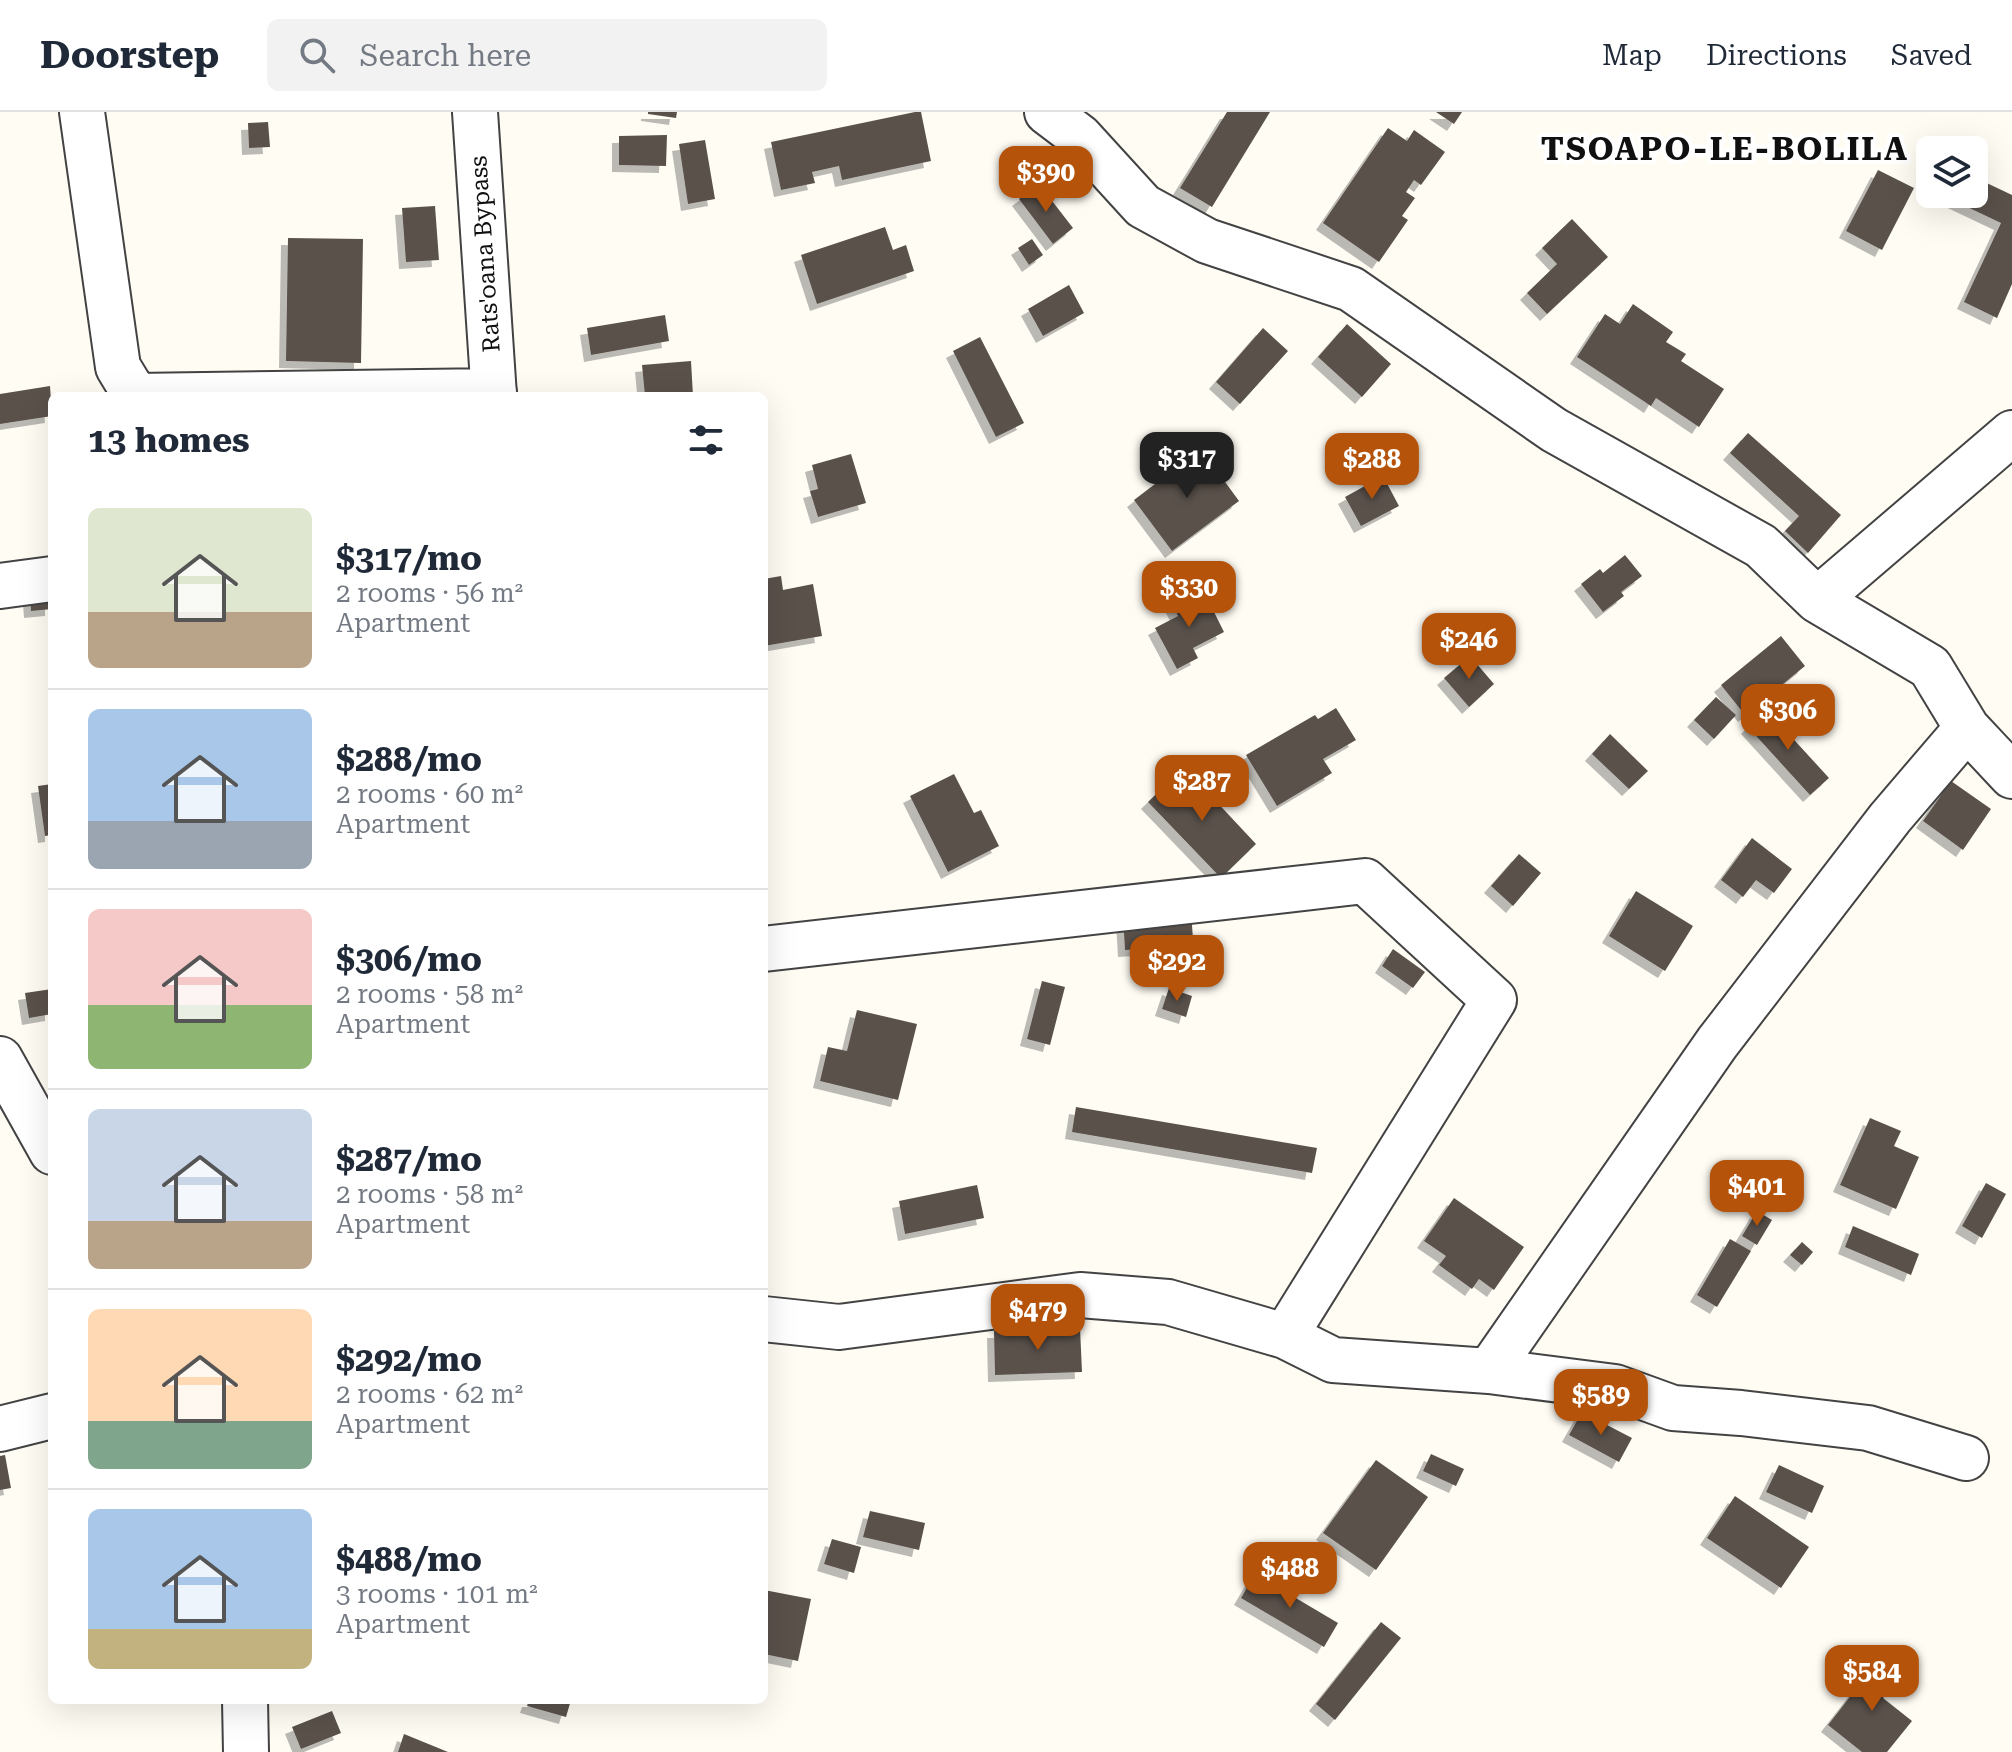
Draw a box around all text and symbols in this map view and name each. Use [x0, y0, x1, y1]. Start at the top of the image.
search box [267, 19, 827, 91]
text: Doorstep [40, 33, 219, 77]
icon: search [295, 33, 339, 77]
text: Search here [359, 38, 531, 73]
text: Map [1602, 39, 1662, 72]
text: Directions [1706, 39, 1847, 72]
text: Saved [1891, 39, 1972, 72]
district label: TSOAPO-LE-BOLILA [1541, 130, 1909, 168]
map controls [1916, 136, 1988, 208]
button: layers [1916, 136, 1988, 208]
pin: $390 [999, 146, 1093, 214]
street label: Rats'oana Bypass [464, 155, 506, 353]
text: $390 [1017, 157, 1075, 187]
icon: filters [684, 418, 728, 462]
text: 13 homes [88, 420, 250, 460]
pin: $317 [1140, 432, 1234, 500]
pin: $288 [1325, 433, 1419, 501]
text: $317 [1158, 443, 1216, 473]
text: $288 [1343, 444, 1401, 474]
text: $317/mo [336, 538, 482, 578]
icon: home [152, 540, 248, 636]
pin: $330 [1142, 561, 1236, 629]
text: $330 [1160, 572, 1218, 602]
text: 2 rooms · 56 m² [336, 578, 523, 608]
text: Apartment [336, 608, 470, 638]
pin: $246 [1422, 613, 1516, 681]
text: $246 [1440, 624, 1498, 654]
pin: $306 [1741, 684, 1835, 752]
text: $306 [1759, 695, 1817, 725]
text: $288/mo [336, 739, 482, 779]
icon: home [152, 741, 248, 837]
pin: $287 [1155, 755, 1249, 823]
text: $287 [1173, 766, 1231, 796]
text: 2 rooms · 60 m² [336, 779, 523, 809]
text: Apartment [336, 809, 470, 839]
pin: $292 [1130, 935, 1224, 1003]
text: $306/mo [336, 939, 482, 979]
icon: home [152, 941, 248, 1037]
text: $292 [1148, 946, 1206, 976]
text: 2 rooms · 58 m² [336, 979, 523, 1009]
text: Apartment [336, 1009, 470, 1039]
text: $287/mo [336, 1139, 482, 1179]
icon: home [152, 1141, 248, 1237]
pin: $401 [1710, 1160, 1804, 1228]
text: $401 [1728, 1171, 1786, 1201]
text: 2 rooms · 58 m² [336, 1179, 523, 1209]
text: Apartment [336, 1209, 470, 1239]
pin: $479 [991, 1284, 1085, 1352]
text: $479 [1009, 1295, 1067, 1325]
text: $292/mo [336, 1339, 482, 1379]
icon: home [152, 1341, 248, 1437]
pin: $589 [1554, 1369, 1648, 1437]
text: 2 rooms · 62 m² [336, 1379, 523, 1409]
text: $589 [1572, 1380, 1630, 1410]
text: Apartment [336, 1409, 470, 1439]
text: $488/mo [336, 1539, 482, 1579]
icon: home [152, 1541, 248, 1637]
pin: $488 [1243, 1542, 1337, 1610]
text: $488 [1261, 1553, 1319, 1583]
text: 3 rooms · 101 m² [336, 1579, 538, 1609]
text: Apartment [336, 1609, 470, 1639]
pin: $584 [1825, 1645, 1919, 1713]
text: $584 [1843, 1656, 1901, 1686]

